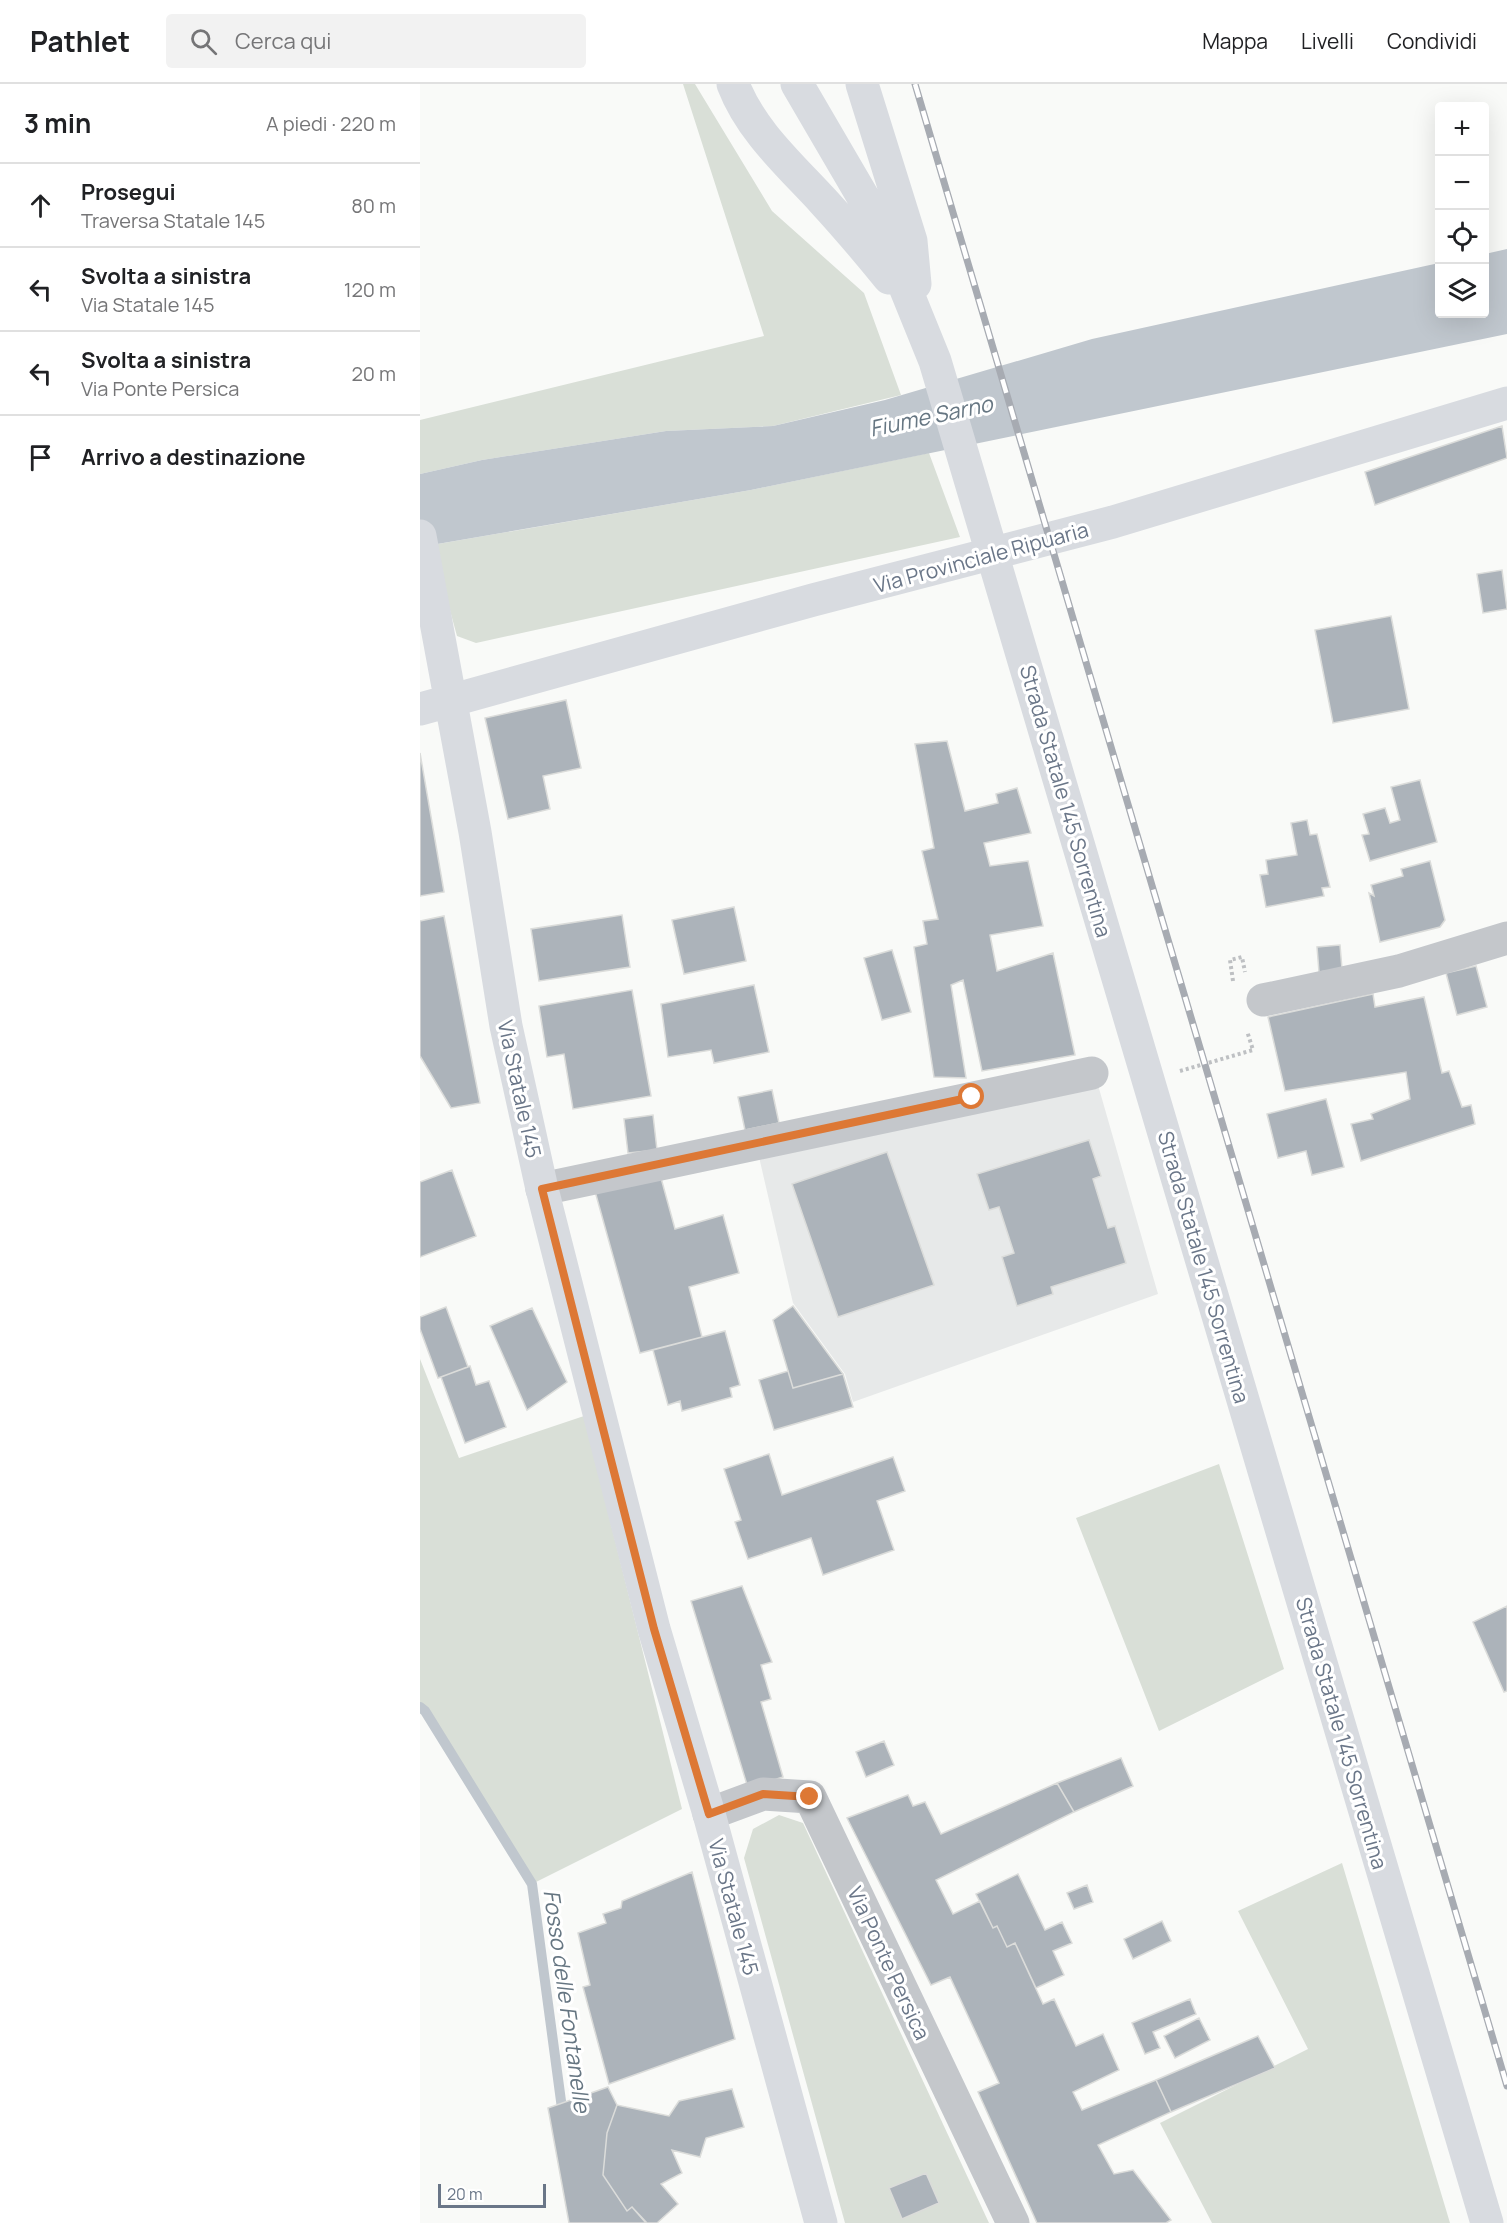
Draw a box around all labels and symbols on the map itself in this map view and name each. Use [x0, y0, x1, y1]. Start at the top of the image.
water label: Fiume Sarno [867, 388, 997, 444]
street label: Via Provinciale Ripuaria [871, 515, 1091, 599]
street label: Strada Statale 145 Sorrentina [1014, 662, 1118, 940]
street label: Via Statale 145 [492, 1018, 548, 1160]
route start [958, 1083, 984, 1109]
street label: Strada Statale 145 Sorrentina [1152, 1128, 1256, 1406]
street label: Strada Statale 145 Sorrentina [1290, 1594, 1394, 1872]
route end [796, 1783, 822, 1809]
street label: Via Statale 145 [702, 1836, 766, 1978]
street label: Via Ponte Persica [841, 1882, 937, 2044]
water label: Fosso delle Fontanelle [537, 1888, 598, 2115]
scale bar [438, 2181, 546, 2208]

